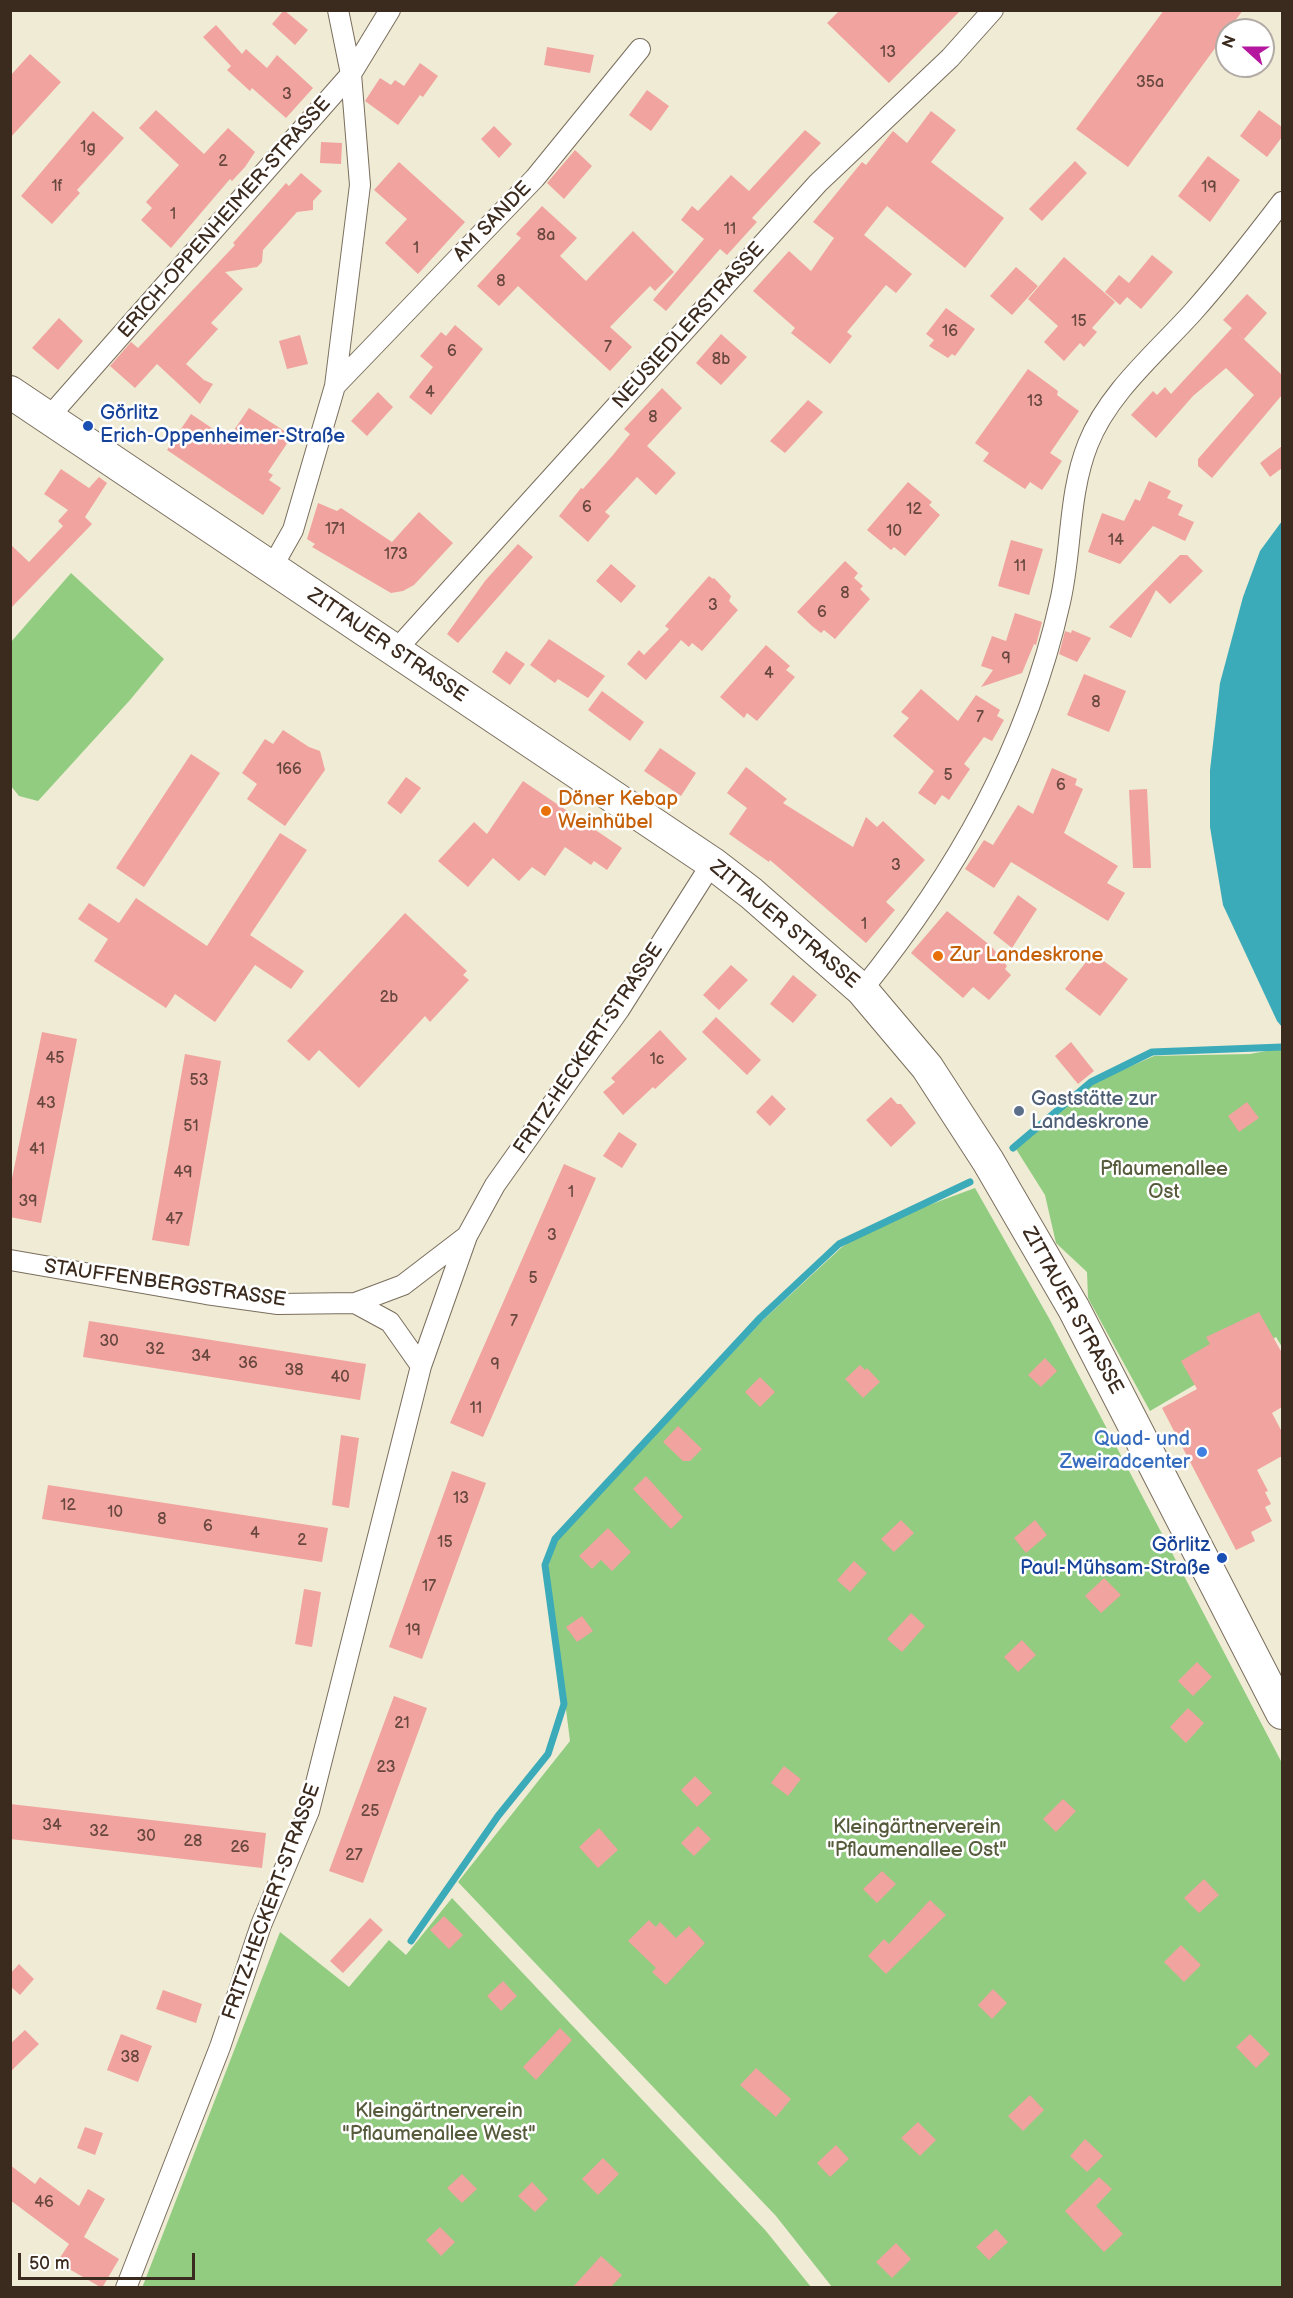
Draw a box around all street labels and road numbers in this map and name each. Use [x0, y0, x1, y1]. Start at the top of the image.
street label: ERICH-OPPENHEIMER-STRASSE [114, 92, 336, 344]
street label: AM SANDE [449, 177, 537, 267]
street label: NEUSIEDLERSTRASSE [608, 238, 770, 414]
street label: ZITTAUER STRASSE [303, 584, 471, 708]
street label: ZITTAUER STRASSE [705, 856, 863, 994]
street label: FRITZ-HECKERT-STRASSE [509, 939, 669, 1159]
street label: ZITTAUER STRASSE [1016, 1223, 1128, 1399]
street label: STAUFFENBERGSTRASSE [43, 1255, 287, 1313]
street label: FRITZ-HECKERT-STRASSE [218, 1781, 326, 2023]

